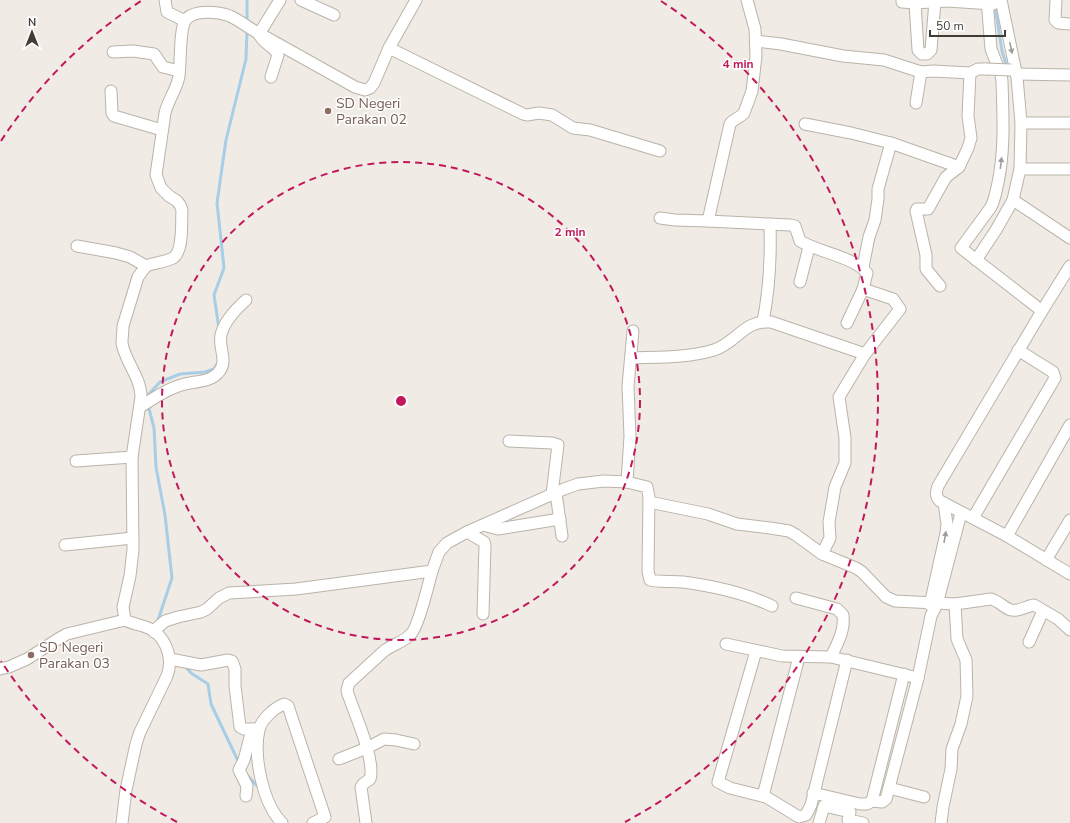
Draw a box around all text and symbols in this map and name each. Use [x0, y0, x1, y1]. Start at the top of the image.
north arrow [12, 12, 52, 52]
scale bar [930, 12, 1005, 38]
text: N [28, 15, 36, 30]
text: 50 m [936, 18, 964, 34]
one-way arrow [1009, 42, 1015, 54]
text: 4 min [722, 56, 754, 72]
place label: SD Negeri Parakan 02 [336, 94, 407, 129]
marker: SD Negeri Parakan 02 [323, 106, 333, 116]
one-way arrow [998, 157, 1005, 169]
text: 2 min [554, 224, 586, 240]
centre of rings [394, 394, 408, 408]
one-way arrow [942, 530, 948, 543]
place label: SD Negeri Parakan 03 [39, 638, 110, 673]
marker: SD Negeri Parakan 03 [26, 650, 36, 660]

